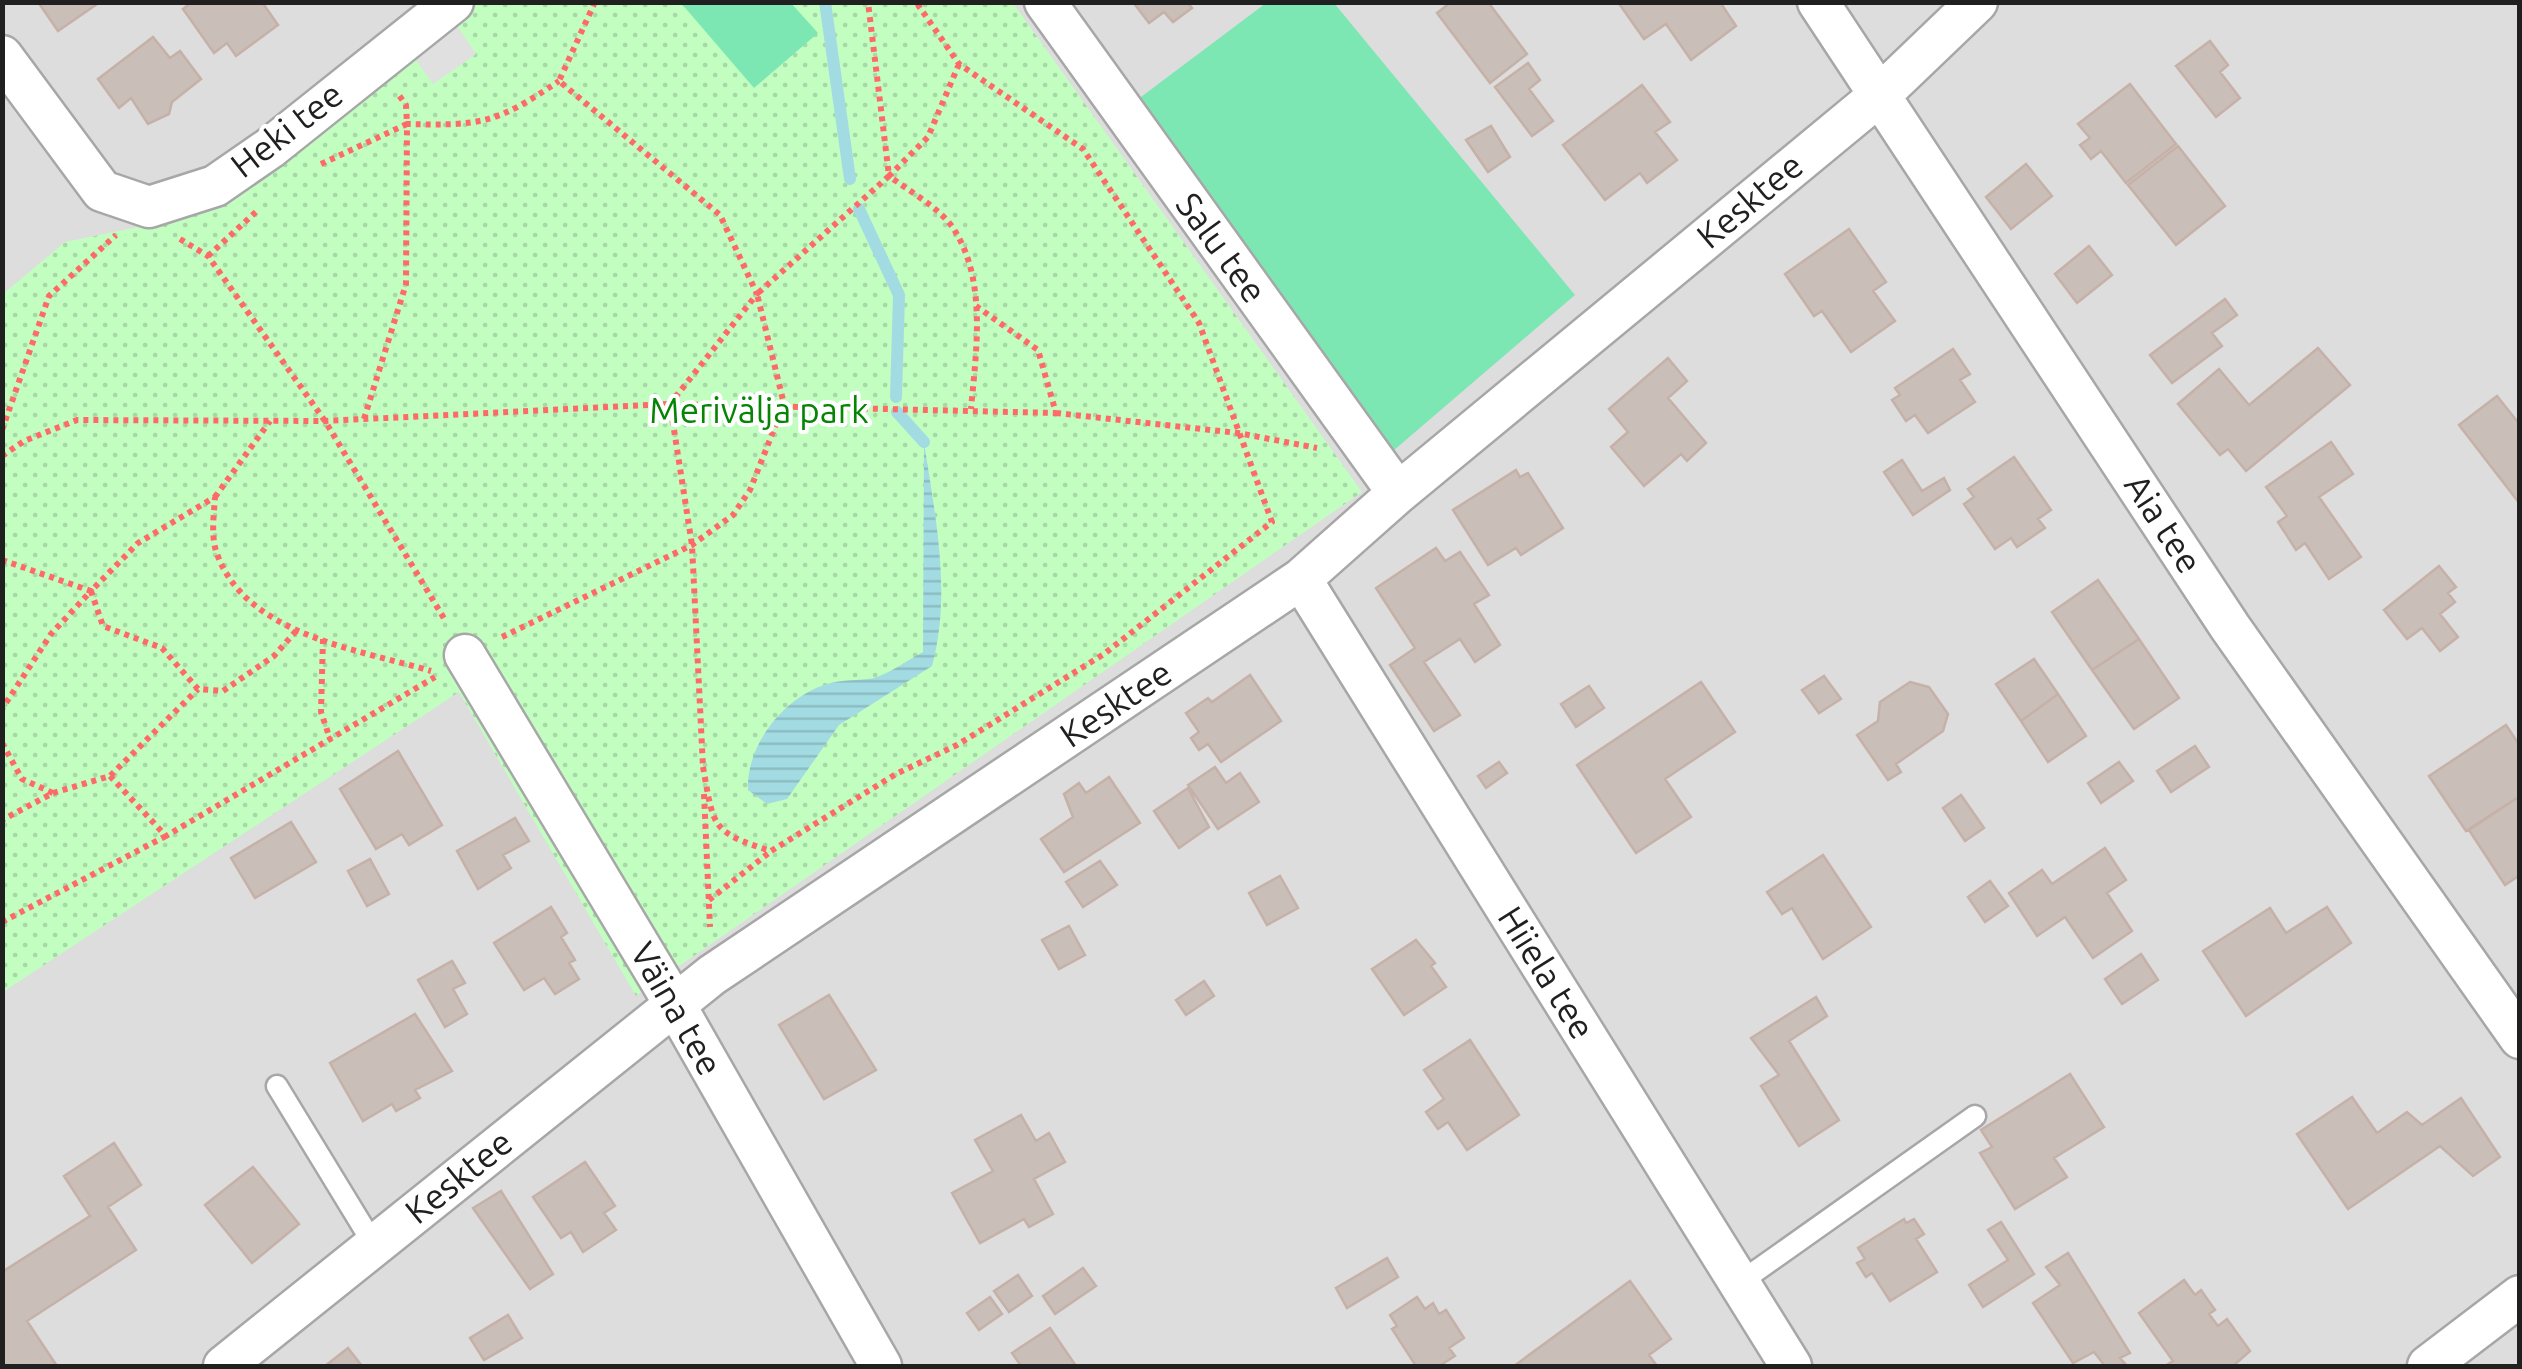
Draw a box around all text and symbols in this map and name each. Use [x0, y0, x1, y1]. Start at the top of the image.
street label: Heki tee [223, 73, 350, 185]
street label: Kesktee [1688, 145, 1810, 256]
street label: Salu tee [1169, 185, 1275, 310]
park label: Merivälja park [649, 390, 869, 430]
street label: Aia tee [2117, 467, 2210, 580]
street label: Kesktee [1052, 652, 1179, 755]
street label: Hiiela tee [1491, 899, 1603, 1046]
street label: Väina tee [623, 935, 731, 1082]
street label: Kesktee [397, 1121, 520, 1231]

